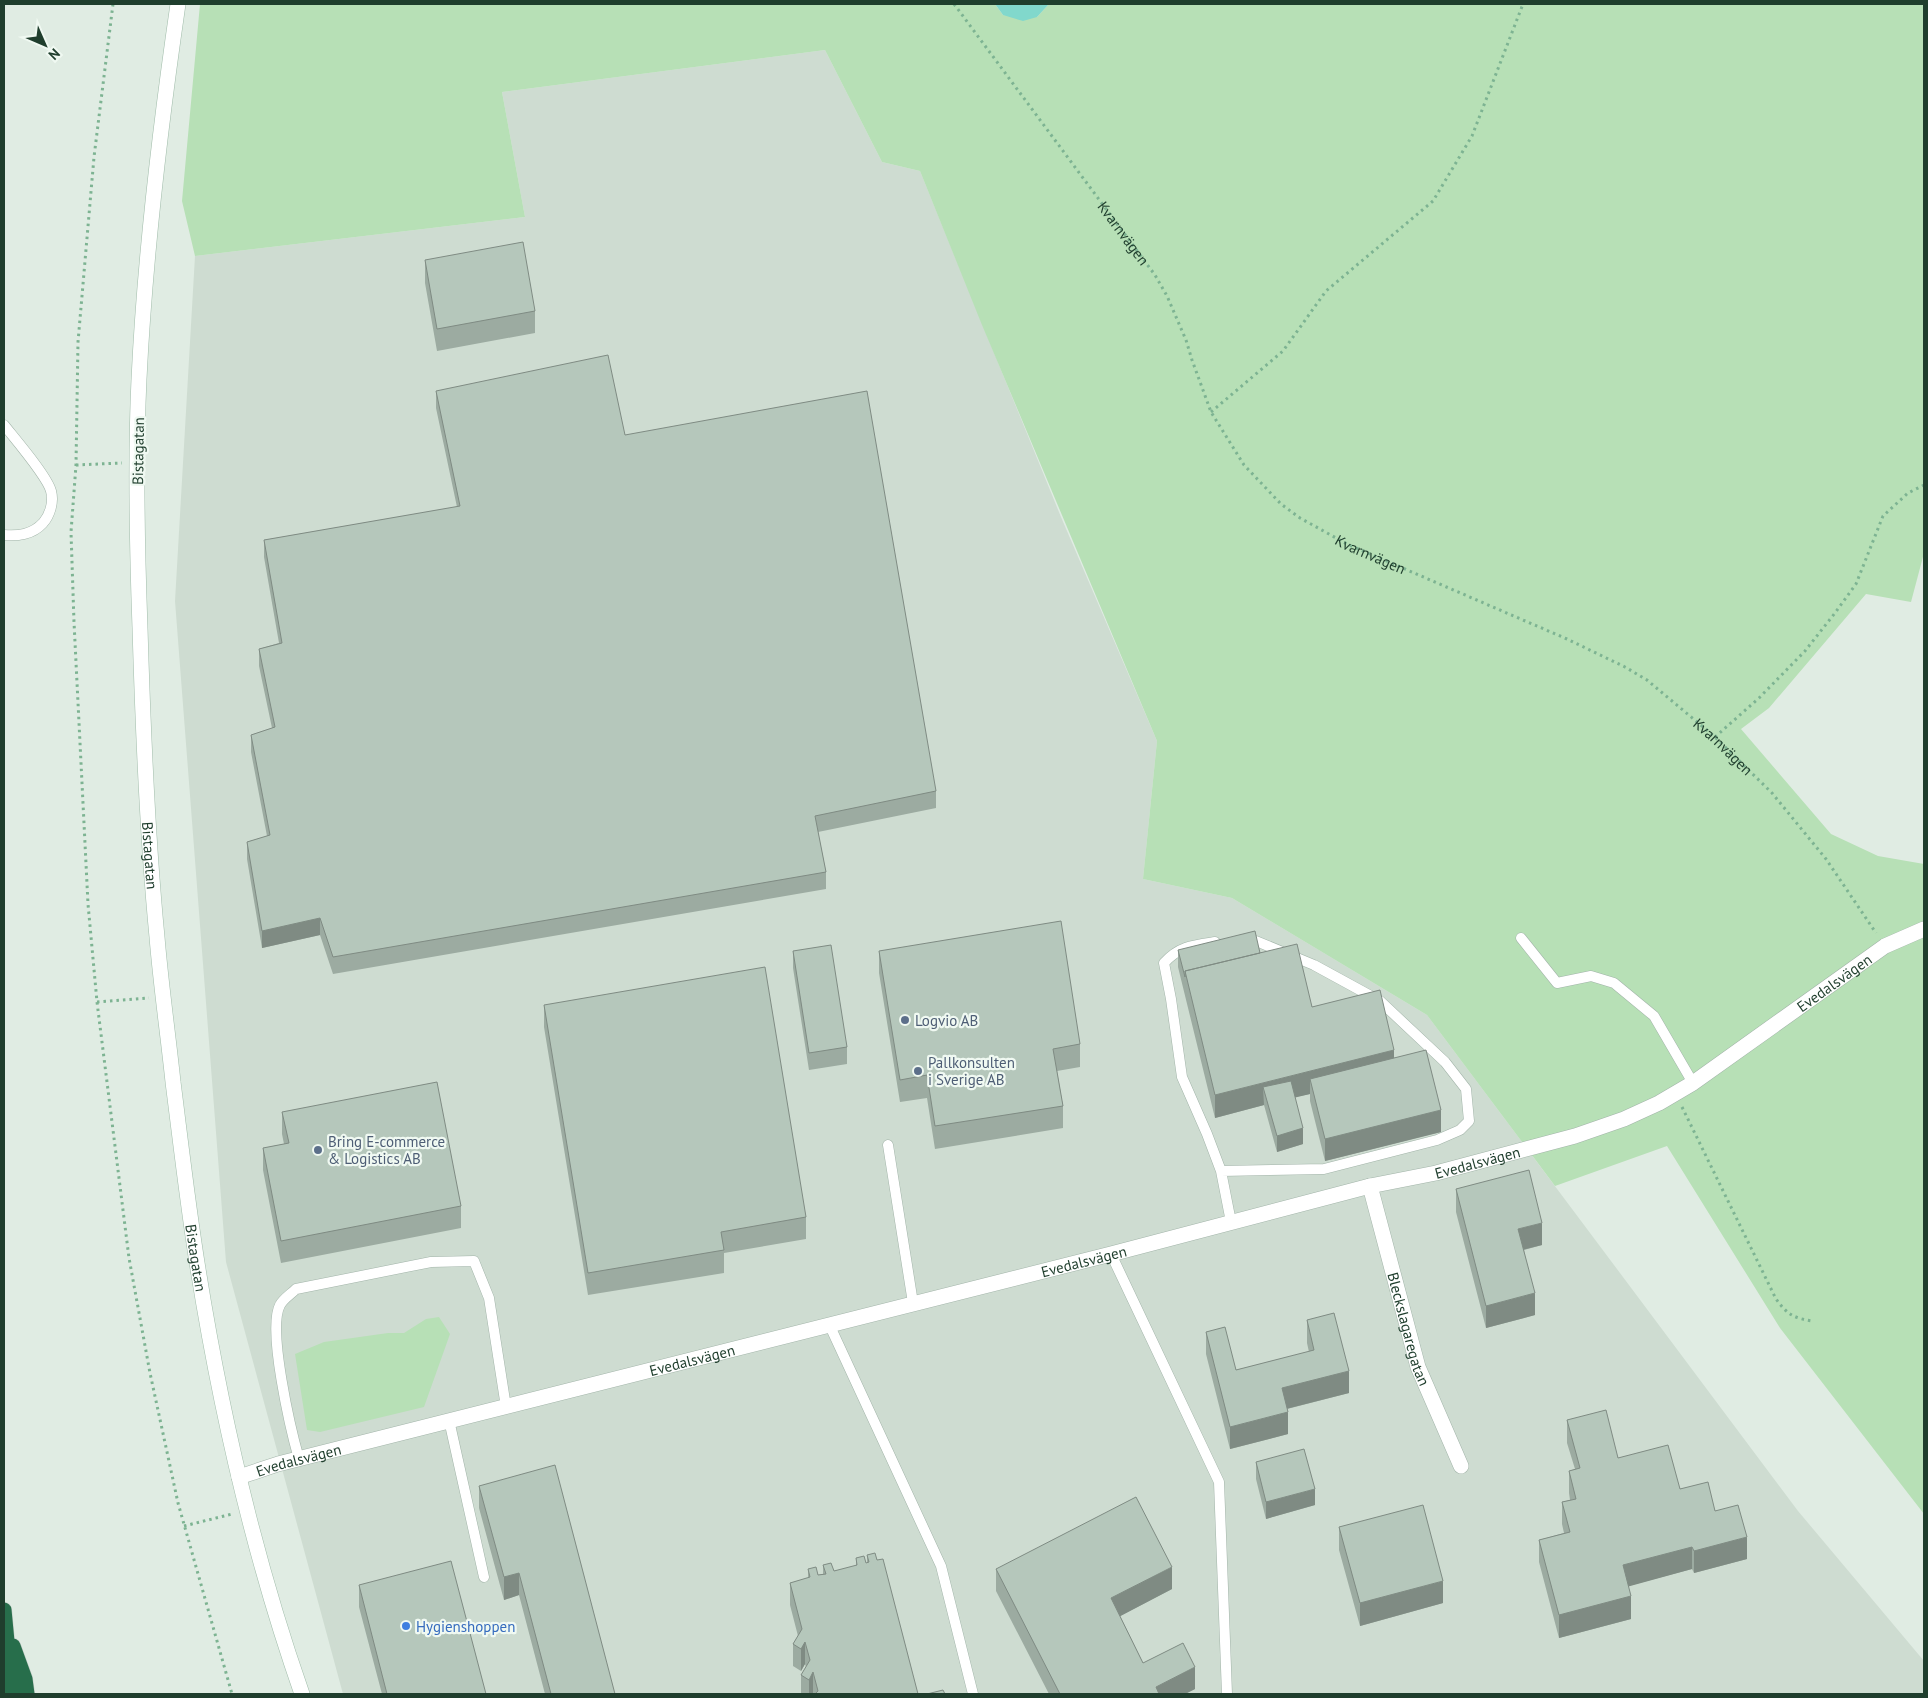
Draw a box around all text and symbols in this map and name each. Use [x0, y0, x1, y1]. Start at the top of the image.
north arrow [20, 20, 70, 70]
text: N [45, 45, 64, 64]
street label: Kvarnvägen [1094, 197, 1154, 269]
street label: Bistagatan [128, 417, 148, 485]
street label: Kvarnvägen [1332, 530, 1409, 578]
street label: Kvarnvägen [1690, 714, 1757, 779]
street label: Bistagatan [139, 821, 162, 890]
street label: Evedalsvägen [1793, 949, 1875, 1016]
place label: Logvio AB [915, 1011, 978, 1030]
marker: Logvio AB [899, 1014, 911, 1026]
place label: Pallkonsulten i Sverige AB [928, 1053, 1015, 1089]
marker: Pallkonsulten i Sverige AB [912, 1065, 924, 1077]
place label: Bring E-commerce & Logistics AB [328, 1132, 445, 1168]
street label: Evedalsvägen [1433, 1142, 1522, 1182]
marker: Bring E-commerce & Logistics AB [312, 1144, 324, 1156]
street label: Bistagatan [182, 1223, 211, 1293]
street label: Evedalsvägen [1039, 1241, 1129, 1281]
street label: Bleckslagaregatan [1384, 1270, 1434, 1388]
street label: Evedalsvägen [647, 1340, 737, 1380]
street label: Evedalsvägen [253, 1439, 343, 1480]
place label: Hygienshoppen [416, 1617, 515, 1636]
marker: Hygienshoppen [400, 1620, 412, 1632]

